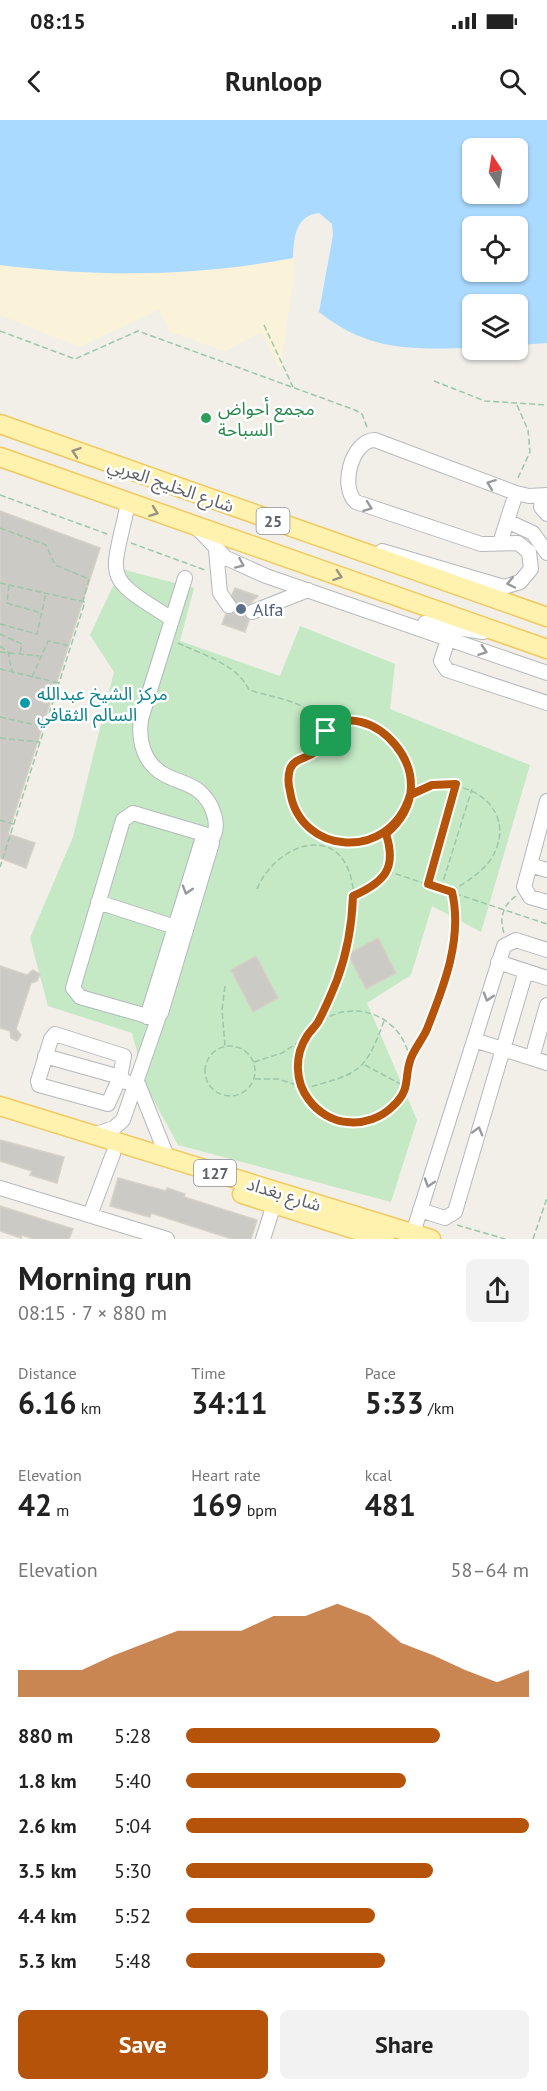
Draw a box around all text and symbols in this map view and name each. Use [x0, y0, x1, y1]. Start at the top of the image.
text: 08:15 [30, 7, 86, 35]
text: Runloop [225, 64, 322, 98]
icon: back [18, 65, 51, 98]
icon: search [496, 65, 529, 98]
north arrow [462, 138, 528, 204]
map controls [462, 138, 528, 360]
button: locate [462, 216, 528, 282]
button: layers [462, 294, 528, 360]
place label: مجمع أحواض السباحة [218, 397, 315, 441]
marker: مجمع أحواض السباحة [199, 411, 213, 425]
one-way arrow [71, 446, 82, 459]
street label: شارع الخليج العربي [104, 453, 237, 520]
one-way arrow [486, 478, 497, 491]
one-way arrow [362, 499, 373, 512]
one-way arrow [148, 504, 159, 517]
road number: 25 [256, 508, 290, 534]
one-way arrow [233, 557, 244, 569]
one-way arrow [332, 568, 343, 581]
one-way arrow [506, 576, 516, 589]
place label: Alfa [253, 598, 283, 621]
marker: Alfa [234, 602, 248, 616]
one-way arrow [477, 643, 488, 656]
place label: مركز الشيخ عبدالله السالم الثقافي [37, 682, 168, 728]
marker: مركز الشيخ عبدالله السالم الثقافي [18, 696, 32, 710]
pin [300, 705, 351, 756]
icon: arrive [309, 714, 342, 747]
one-way arrow [182, 884, 194, 895]
one-way arrow [482, 991, 495, 1002]
one-way arrow [471, 1127, 483, 1137]
road number: 127 [194, 1160, 236, 1186]
street label: شارع بغداد [243, 1172, 324, 1219]
one-way arrow [424, 1177, 436, 1188]
text: Morning run [18, 1256, 192, 1299]
button: share [466, 1259, 529, 1322]
text: 08:15 · 7 × 880 m [18, 1300, 167, 1326]
text: Distance [18, 1363, 77, 1383]
text: Time [191, 1363, 226, 1383]
text: Pace [365, 1363, 396, 1383]
text: 6.16 [18, 1383, 76, 1422]
text: 34:11 [191, 1383, 267, 1422]
text: 5:33 [365, 1383, 424, 1422]
text: km [76, 1398, 101, 1418]
text: /km [424, 1398, 454, 1418]
text: Elevation [18, 1465, 82, 1485]
text: Heart rate [191, 1465, 261, 1485]
text: kcal [365, 1465, 392, 1485]
text: 42 [18, 1485, 52, 1524]
text: 169 [191, 1485, 242, 1524]
text: 481 [365, 1485, 416, 1524]
text: m [52, 1500, 69, 1520]
text: bpm [242, 1500, 277, 1520]
text: Elevation [18, 1557, 98, 1583]
text: 58–64 m [451, 1557, 529, 1583]
text: 880 m [18, 1723, 73, 1749]
text: 5:28 [114, 1723, 151, 1749]
text: 1.8 km [18, 1768, 77, 1794]
text: 5:40 [114, 1768, 151, 1794]
text: 2.6 km [18, 1813, 77, 1839]
text: 5:04 [114, 1813, 151, 1839]
text: 3.5 km [18, 1858, 77, 1884]
text: 5:30 [114, 1858, 151, 1884]
text: 4.4 km [18, 1903, 77, 1929]
text: 5:52 [114, 1903, 151, 1929]
text: 5.3 km [18, 1948, 77, 1974]
text: 5:48 [114, 1948, 151, 1974]
button: Save [18, 2010, 268, 2079]
button: Share [280, 2010, 529, 2079]

